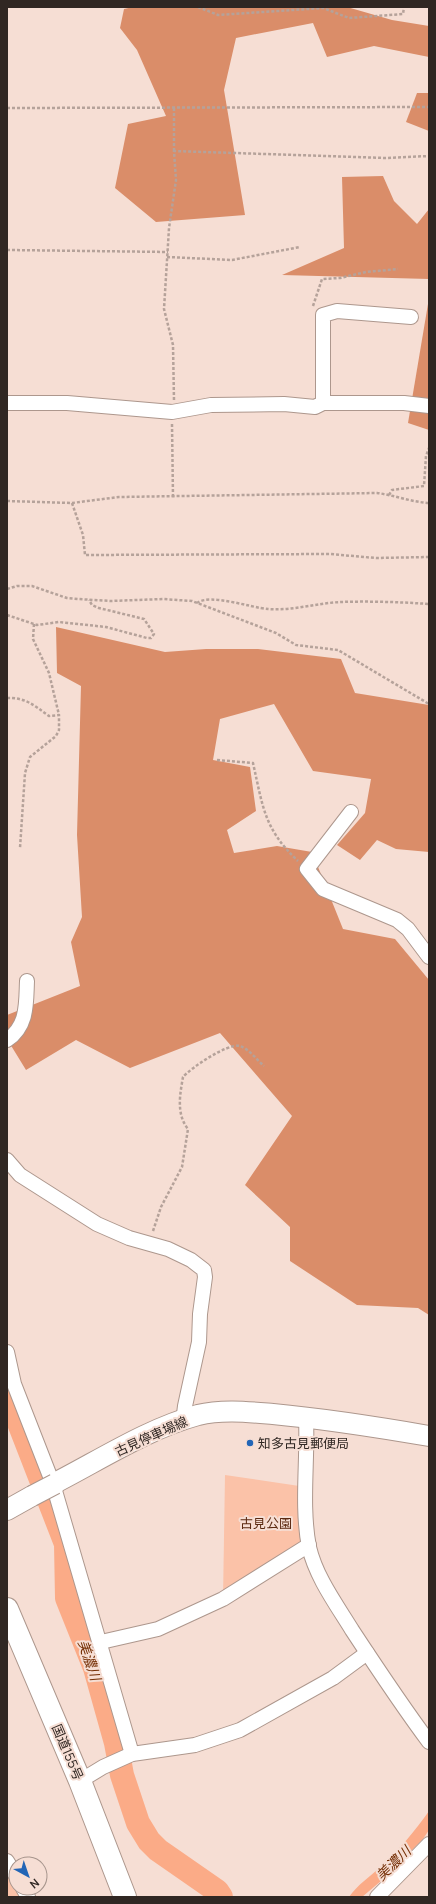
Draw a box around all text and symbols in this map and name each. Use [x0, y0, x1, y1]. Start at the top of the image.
street label: 古見停車場線 [112, 1412, 190, 1460]
place label: 知多古見郵便局 [258, 1434, 349, 1452]
marker: 知多古見郵便局 [245, 1438, 255, 1448]
park label: 古見公園 [240, 1514, 292, 1532]
water label: 美濃川 [74, 1637, 106, 1685]
street label: 国道155号 [48, 1721, 88, 1783]
water label: 美濃川 [371, 1840, 416, 1884]
north arrow [8, 1856, 48, 1896]
text: N [27, 1876, 43, 1892]

